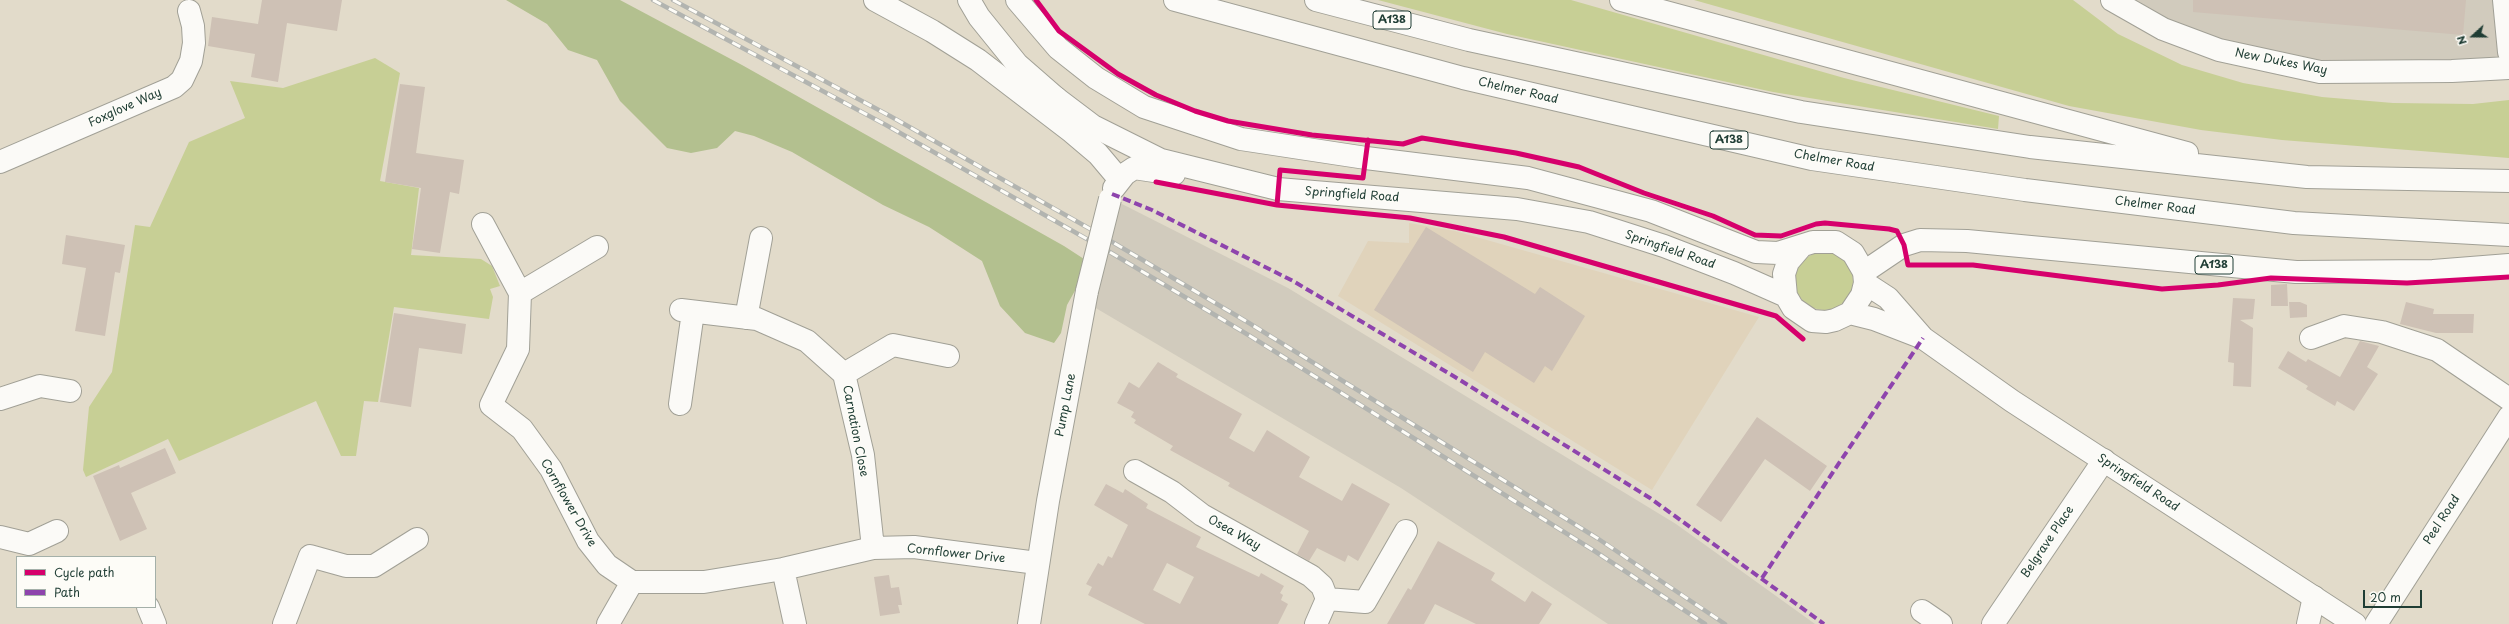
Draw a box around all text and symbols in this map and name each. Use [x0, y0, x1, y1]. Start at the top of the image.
road number: A138 [1373, 11, 1411, 29]
north arrow [2453, 16, 2493, 56]
text: N [2452, 33, 2471, 48]
street label: New Dukes Way [2233, 46, 2329, 78]
street label: Chelmer Road [1477, 75, 1559, 107]
street label: Foxglove Way [86, 85, 164, 131]
road number: A138 [1710, 131, 1748, 149]
street label: Chelmer Road [1793, 147, 1875, 175]
street label: Springfield Road [1304, 185, 1400, 205]
street label: Chelmer Road [2114, 194, 2196, 218]
street label: Springfield Road [1623, 228, 1717, 272]
road number: A138 [2195, 256, 2233, 274]
street label: Pump Lane [1053, 372, 1079, 438]
street label: Carnation Close [839, 384, 871, 478]
street label: Springfield Road [2094, 451, 2182, 515]
street label: Cornflower Drive [537, 457, 599, 549]
street label: Peel Road [2421, 493, 2463, 547]
street label: Belgrave Place [2019, 503, 2077, 581]
street label: Osea Way [1205, 513, 1263, 553]
street label: Cornflower Drive [906, 542, 1006, 566]
legend [16, 556, 156, 608]
text: Cycle path [54, 563, 115, 581]
scale bar [2365, 582, 2424, 608]
text: Path [54, 583, 80, 601]
text: 20 m [2370, 588, 2401, 606]

